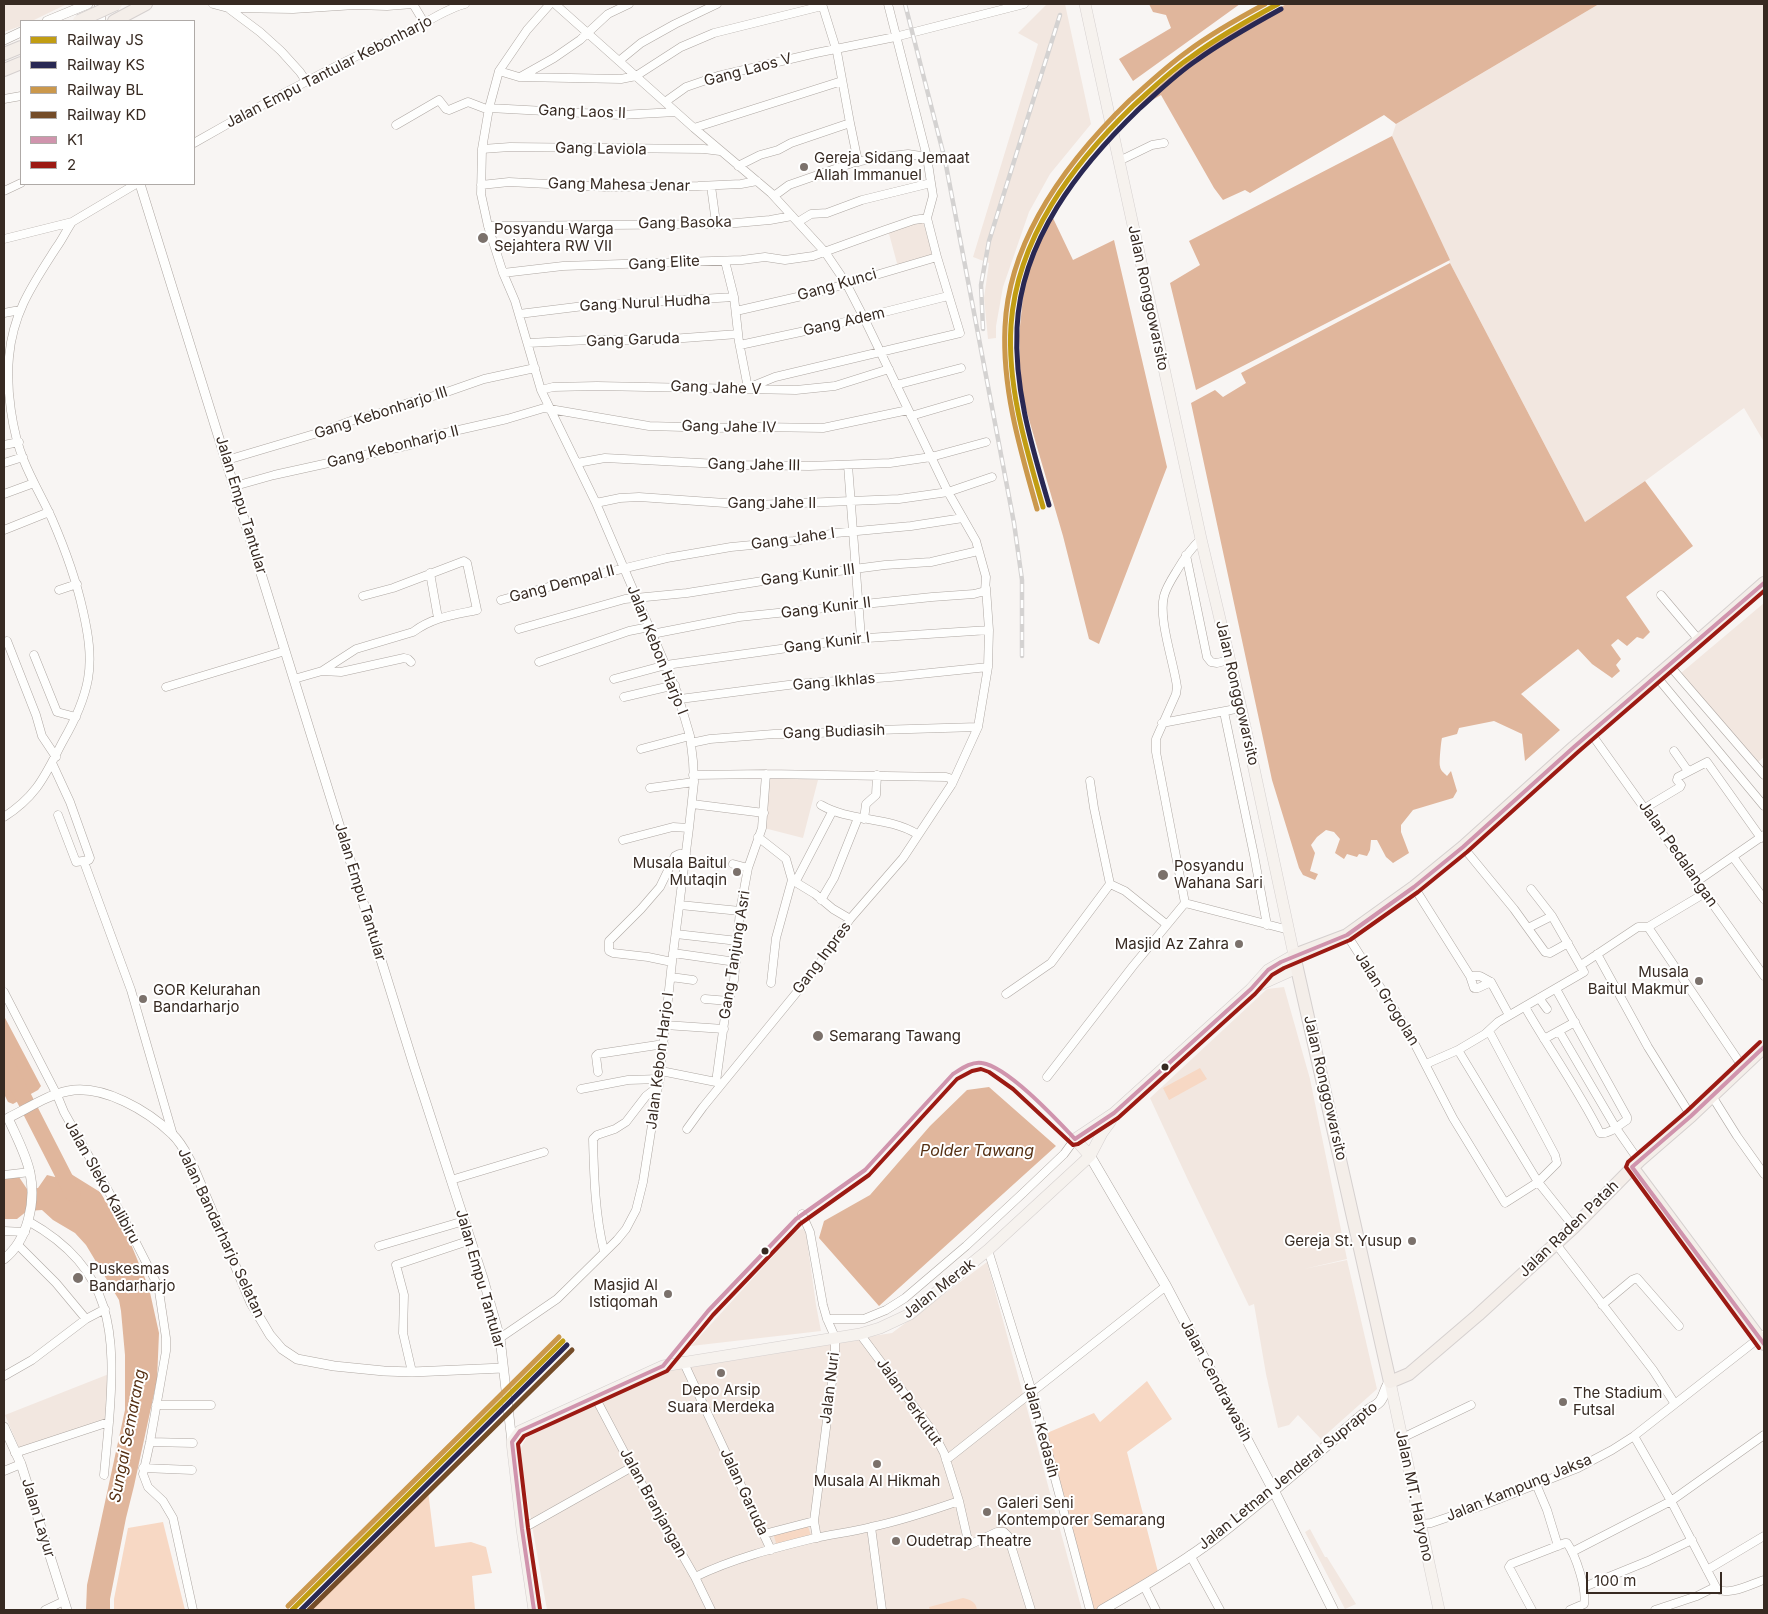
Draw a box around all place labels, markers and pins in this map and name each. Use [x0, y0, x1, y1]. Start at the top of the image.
place label: Gereja Sidang Jemaat Allah Immanuel [814, 149, 970, 184]
marker: Gereja Sidang Jemaat Allah Immanuel [798, 161, 810, 173]
place label: Posyandu Warga Sejahtera RW VII [494, 220, 614, 255]
marker: Posyandu Warga Sejahtera RW VII [476, 231, 490, 245]
place label: Musala Baitul Mutaqin [633, 854, 727, 889]
place label: Posyandu Wahana Sari [1174, 857, 1263, 892]
marker: Musala Baitul Mutaqin [731, 866, 743, 878]
marker: Posyandu Wahana Sari [1156, 868, 1170, 882]
place label: Masjid Az Zahra [1115, 935, 1229, 953]
marker: Masjid Az Zahra [1233, 938, 1245, 950]
place label: Musala Baitul Makmur [1588, 963, 1689, 998]
marker: Musala Baitul Makmur [1693, 975, 1705, 987]
place label: GOR Kelurahan Bandarharjo [153, 981, 260, 1016]
marker: GOR Kelurahan Bandarharjo [137, 993, 149, 1005]
place label: Semarang Tawang [829, 1027, 961, 1045]
marker: Semarang Tawang [811, 1029, 825, 1043]
unlabelled marker [1160, 1062, 1170, 1072]
place label: Gereja St. Yusup [1284, 1232, 1402, 1250]
marker: Gereja St. Yusup [1406, 1235, 1418, 1247]
unlabelled marker [760, 1246, 770, 1256]
place label: Puskesmas Bandarharjo [89, 1260, 175, 1295]
marker: Puskesmas Bandarharjo [71, 1271, 85, 1285]
place label: Masjid Al Istiqomah [589, 1276, 658, 1311]
marker: Masjid Al Istiqomah [662, 1288, 674, 1300]
marker: Depo Arsip Suara Merdeka [715, 1367, 727, 1379]
place label: Depo Arsip Suara Merdeka [667, 1381, 775, 1416]
place label: The Stadium Futsal [1573, 1384, 1662, 1419]
marker: The Stadium Futsal [1557, 1396, 1569, 1408]
marker: Musala Al Hikmah [871, 1458, 883, 1470]
place label: Musala Al Hikmah [814, 1472, 940, 1490]
place label: Galeri Seni Kontemporer Semarang [997, 1494, 1165, 1529]
marker: Galeri Seni Kontemporer Semarang [981, 1506, 993, 1518]
place label: Oudetrap Theatre [906, 1532, 1032, 1550]
marker: Oudetrap Theatre [890, 1535, 902, 1547]

